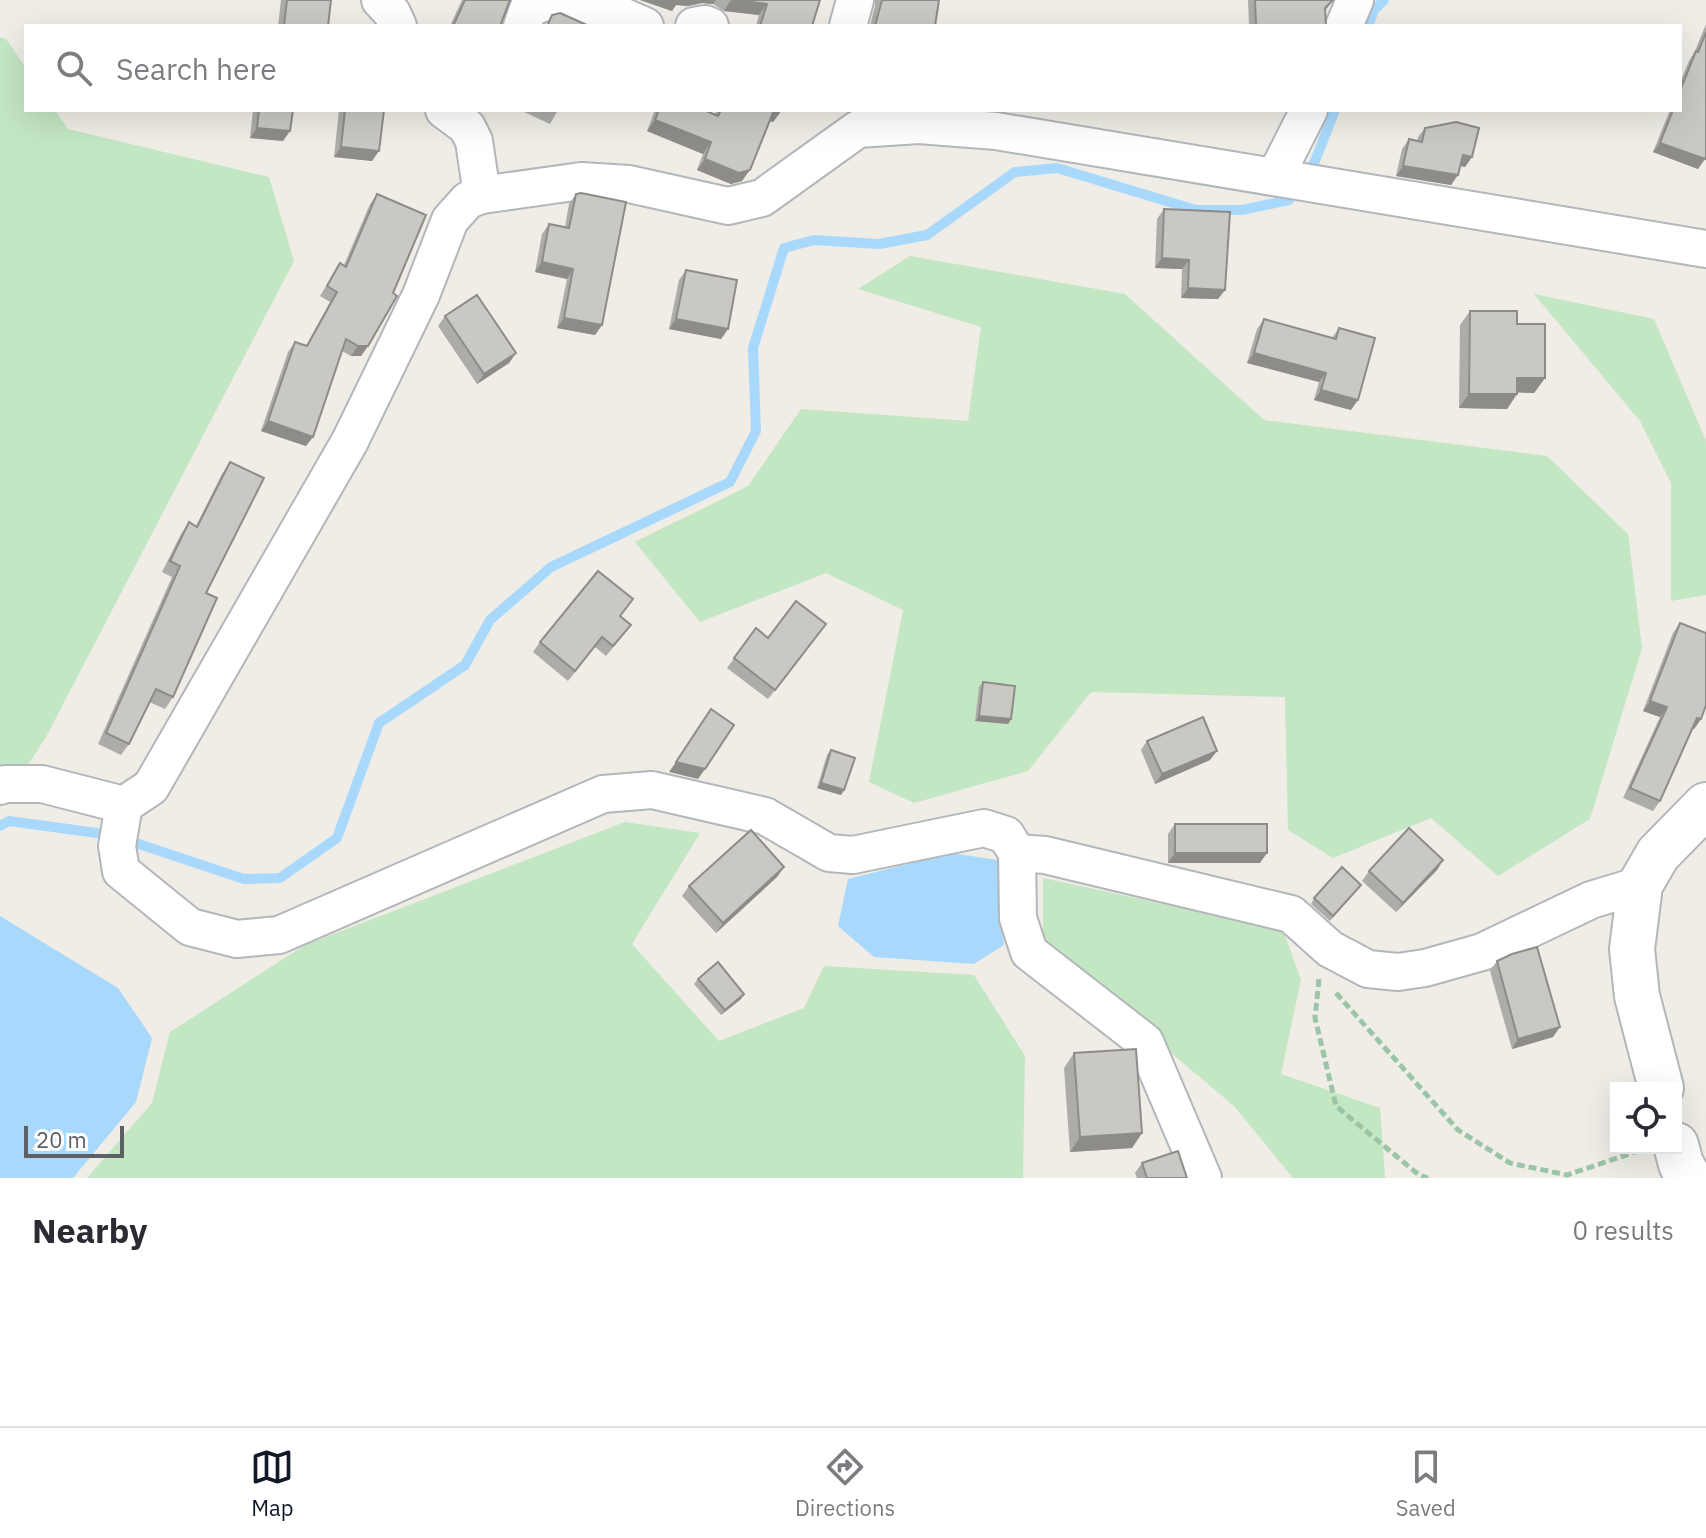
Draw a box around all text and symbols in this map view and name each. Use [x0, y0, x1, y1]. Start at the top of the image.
search box [24, 24, 1682, 112]
icon: search [52, 46, 96, 90]
text: Search here [116, 49, 277, 88]
map controls [1610, 1082, 1682, 1154]
button: locate [1610, 1082, 1682, 1154]
scale bar [24, 1122, 124, 1158]
text: 20 m [36, 1125, 87, 1154]
text: Nearby [32, 1208, 147, 1252]
text: 0 results [1572, 1213, 1674, 1247]
tab: Map [250, 1445, 294, 1522]
tab: Directions [795, 1445, 895, 1522]
tab: Saved [1396, 1445, 1456, 1522]

